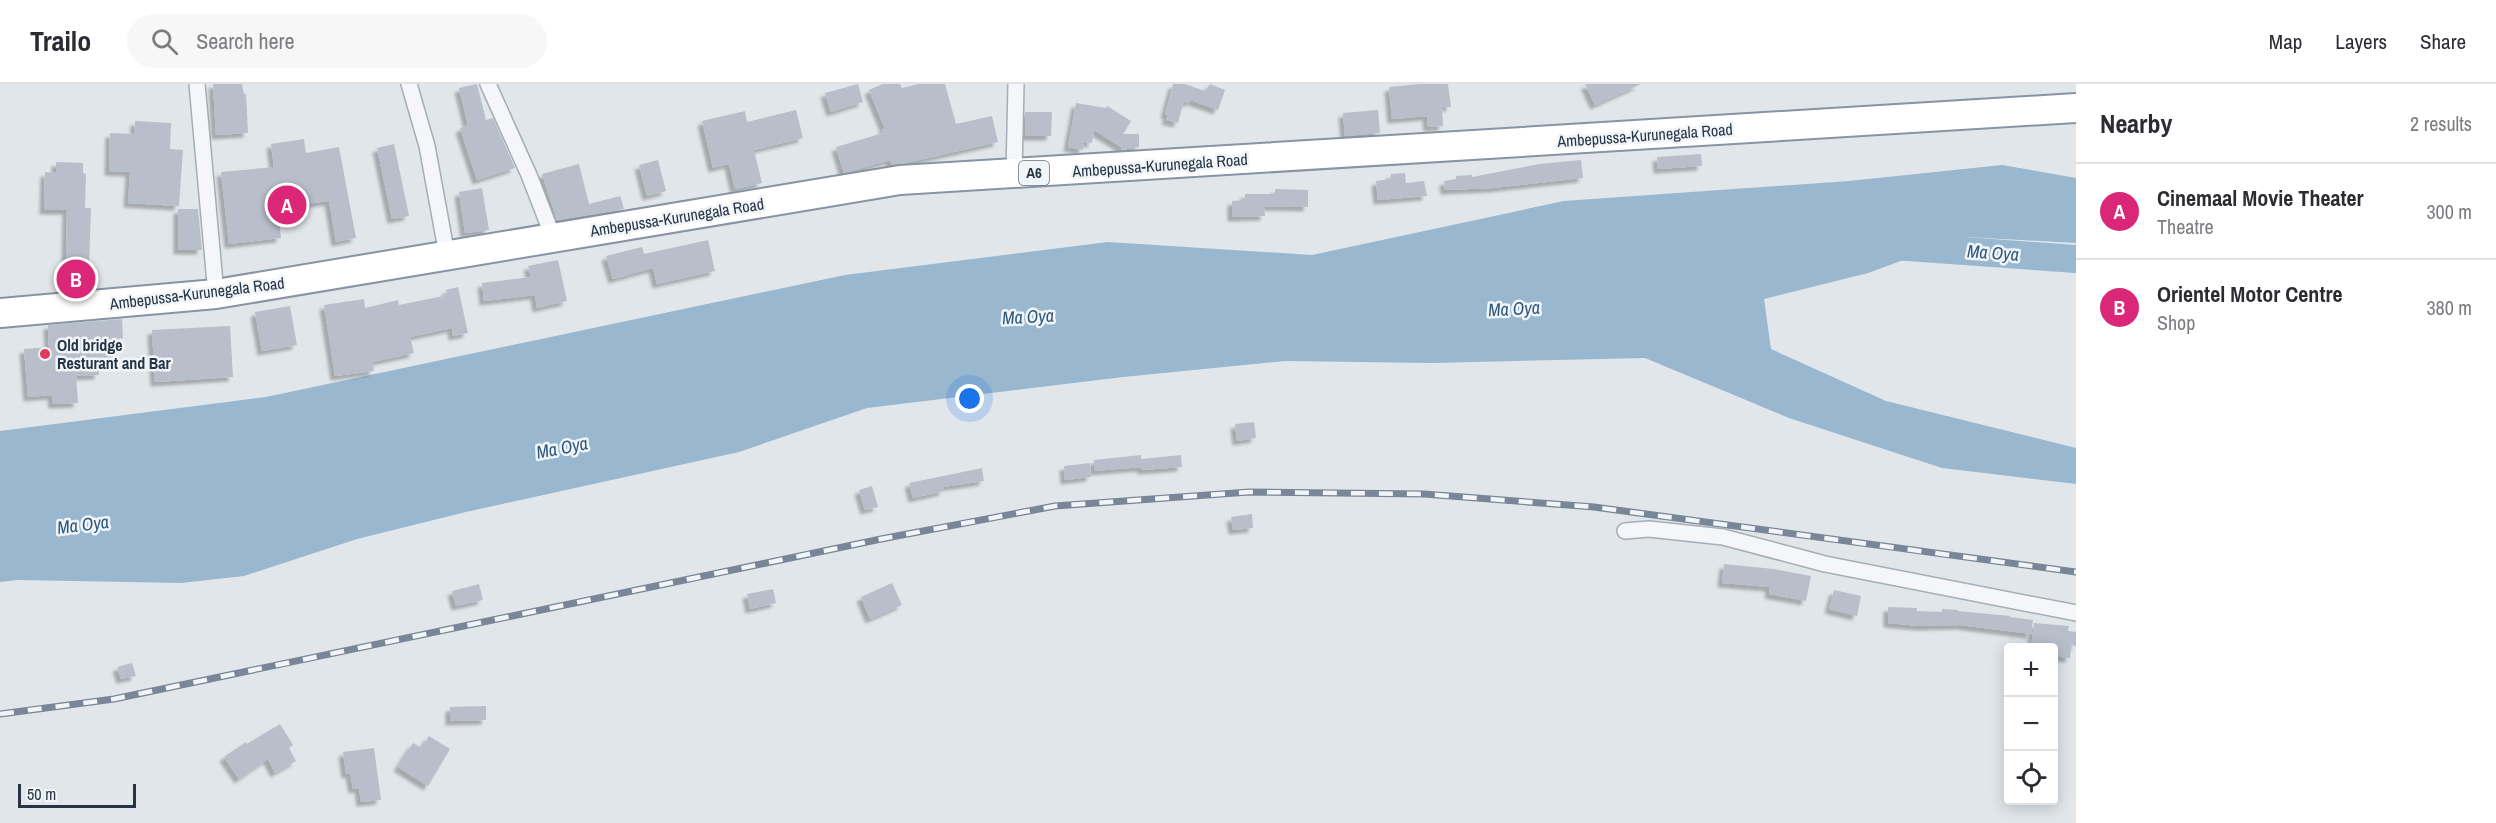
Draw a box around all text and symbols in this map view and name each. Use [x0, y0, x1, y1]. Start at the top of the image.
search box [127, 14, 547, 68]
text: Trailo [30, 22, 91, 60]
icon: search [148, 25, 181, 58]
text: Search here [196, 26, 295, 56]
text: Map [2269, 27, 2302, 56]
text: Layers [2335, 27, 2387, 56]
text: Share [2420, 27, 2466, 56]
text: Nearby [2100, 106, 2172, 141]
text: 2 results [2410, 110, 2472, 137]
street label: Ambepussa-Kurunegala Road [1556, 118, 1733, 152]
street label: Ambepussa-Kurunegala Road [1071, 148, 1248, 182]
road number: A6 [1019, 161, 1049, 185]
pin: A [268, 182, 306, 228]
text: Cinemaal Movie Theater [2157, 183, 2364, 213]
street label: Ambepussa-Kurunegala Road [587, 192, 766, 242]
text: A [2114, 198, 2125, 225]
text: 300 m [2426, 198, 2472, 225]
text: Theatre [2157, 213, 2214, 240]
water label: Ma Oya [1966, 238, 2020, 267]
pin: B [56, 256, 96, 302]
street label: Ambepussa-Kurunegala Road [107, 271, 286, 315]
text: Orientel Motor Centre [2157, 279, 2342, 309]
text: B [2114, 294, 2125, 321]
text: 380 m [2426, 294, 2472, 321]
water label: Ma Oya [1488, 295, 1540, 322]
water label: Ma Oya [1002, 303, 1054, 330]
text: Shop [2157, 309, 2195, 336]
place label: Old bridge Resturant and Bar [57, 334, 172, 374]
marker: Old bridge Resturant and Bar [38, 347, 52, 361]
your location [955, 384, 984, 413]
water label: Ma Oya [534, 430, 590, 465]
water label: Ma Oya [56, 509, 110, 540]
map controls [2004, 643, 2058, 805]
button: + [2004, 643, 2058, 697]
button: − [2004, 697, 2058, 751]
button: locate [2004, 751, 2058, 805]
scale bar [18, 781, 136, 808]
text: 50 m [27, 783, 56, 805]

